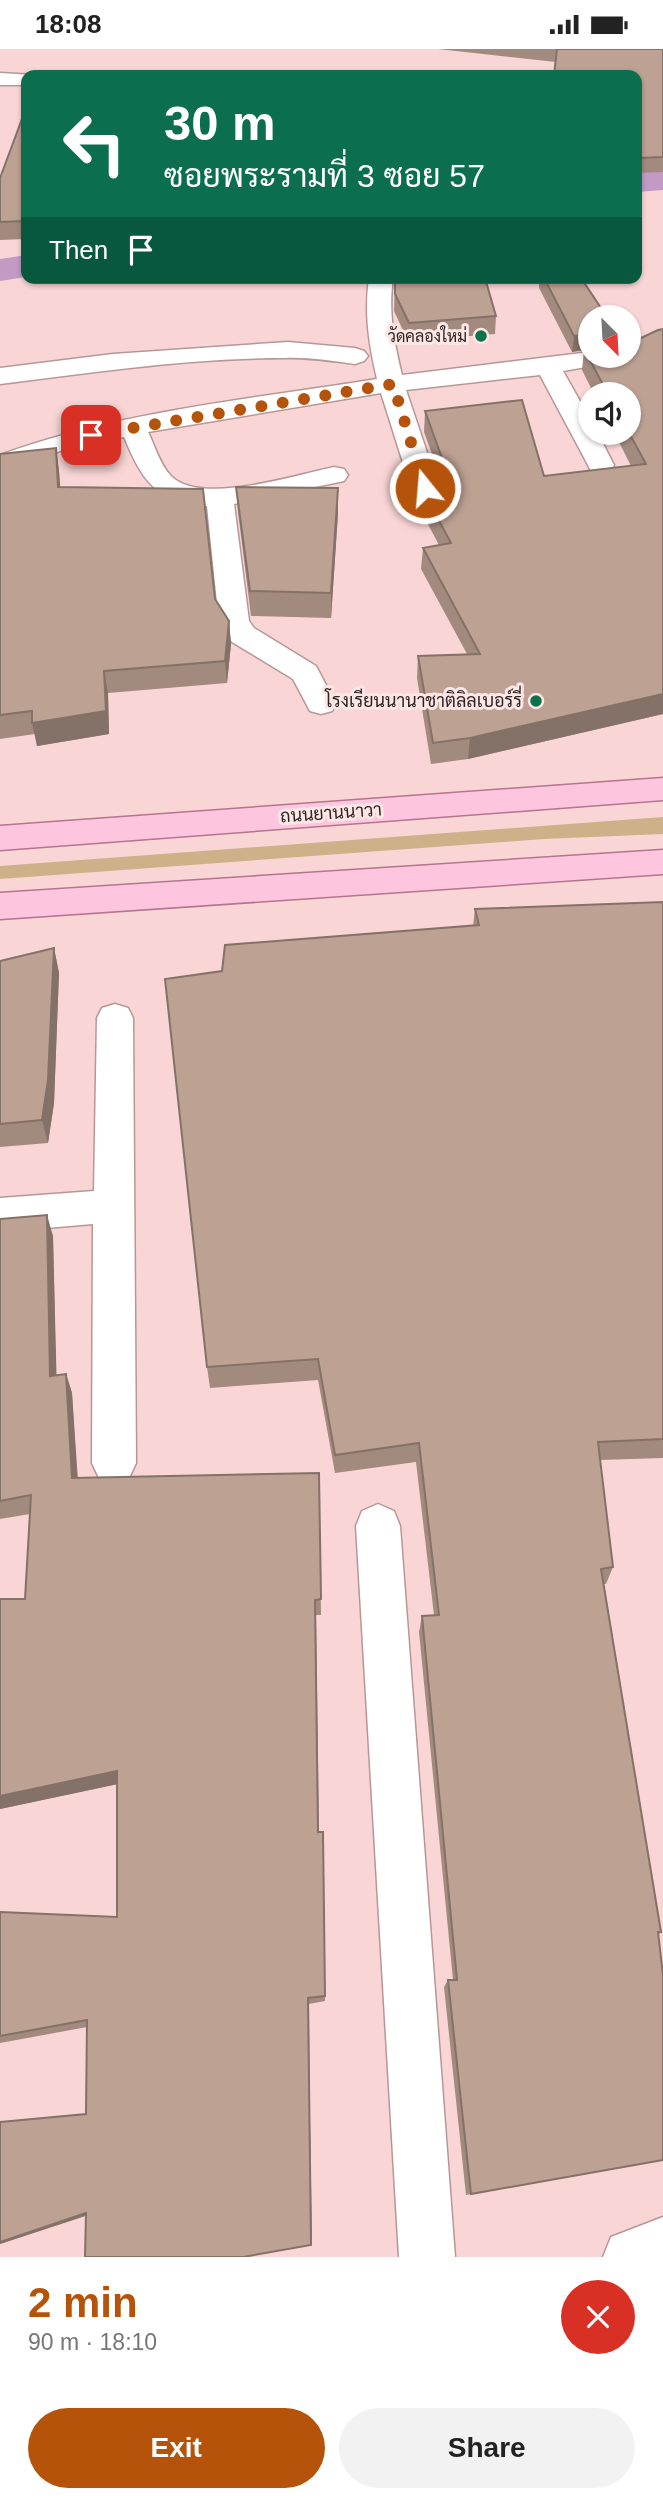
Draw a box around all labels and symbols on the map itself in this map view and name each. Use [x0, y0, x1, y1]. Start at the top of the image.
north arrow [578, 305, 640, 367]
place label: วัดคลองใหม่ [388, 325, 467, 345]
marker: วัดคลองใหม่ [473, 328, 489, 344]
pin [61, 405, 121, 465]
position arrow [388, 451, 462, 525]
place label: โรงเรียนนานาชาติลิลเบอร์รี่ [324, 685, 522, 711]
marker: โรงเรียนนานาชาติลิลเบอร์รี่ [528, 693, 544, 709]
street label: ถนนยานนาวา [279, 799, 383, 827]

